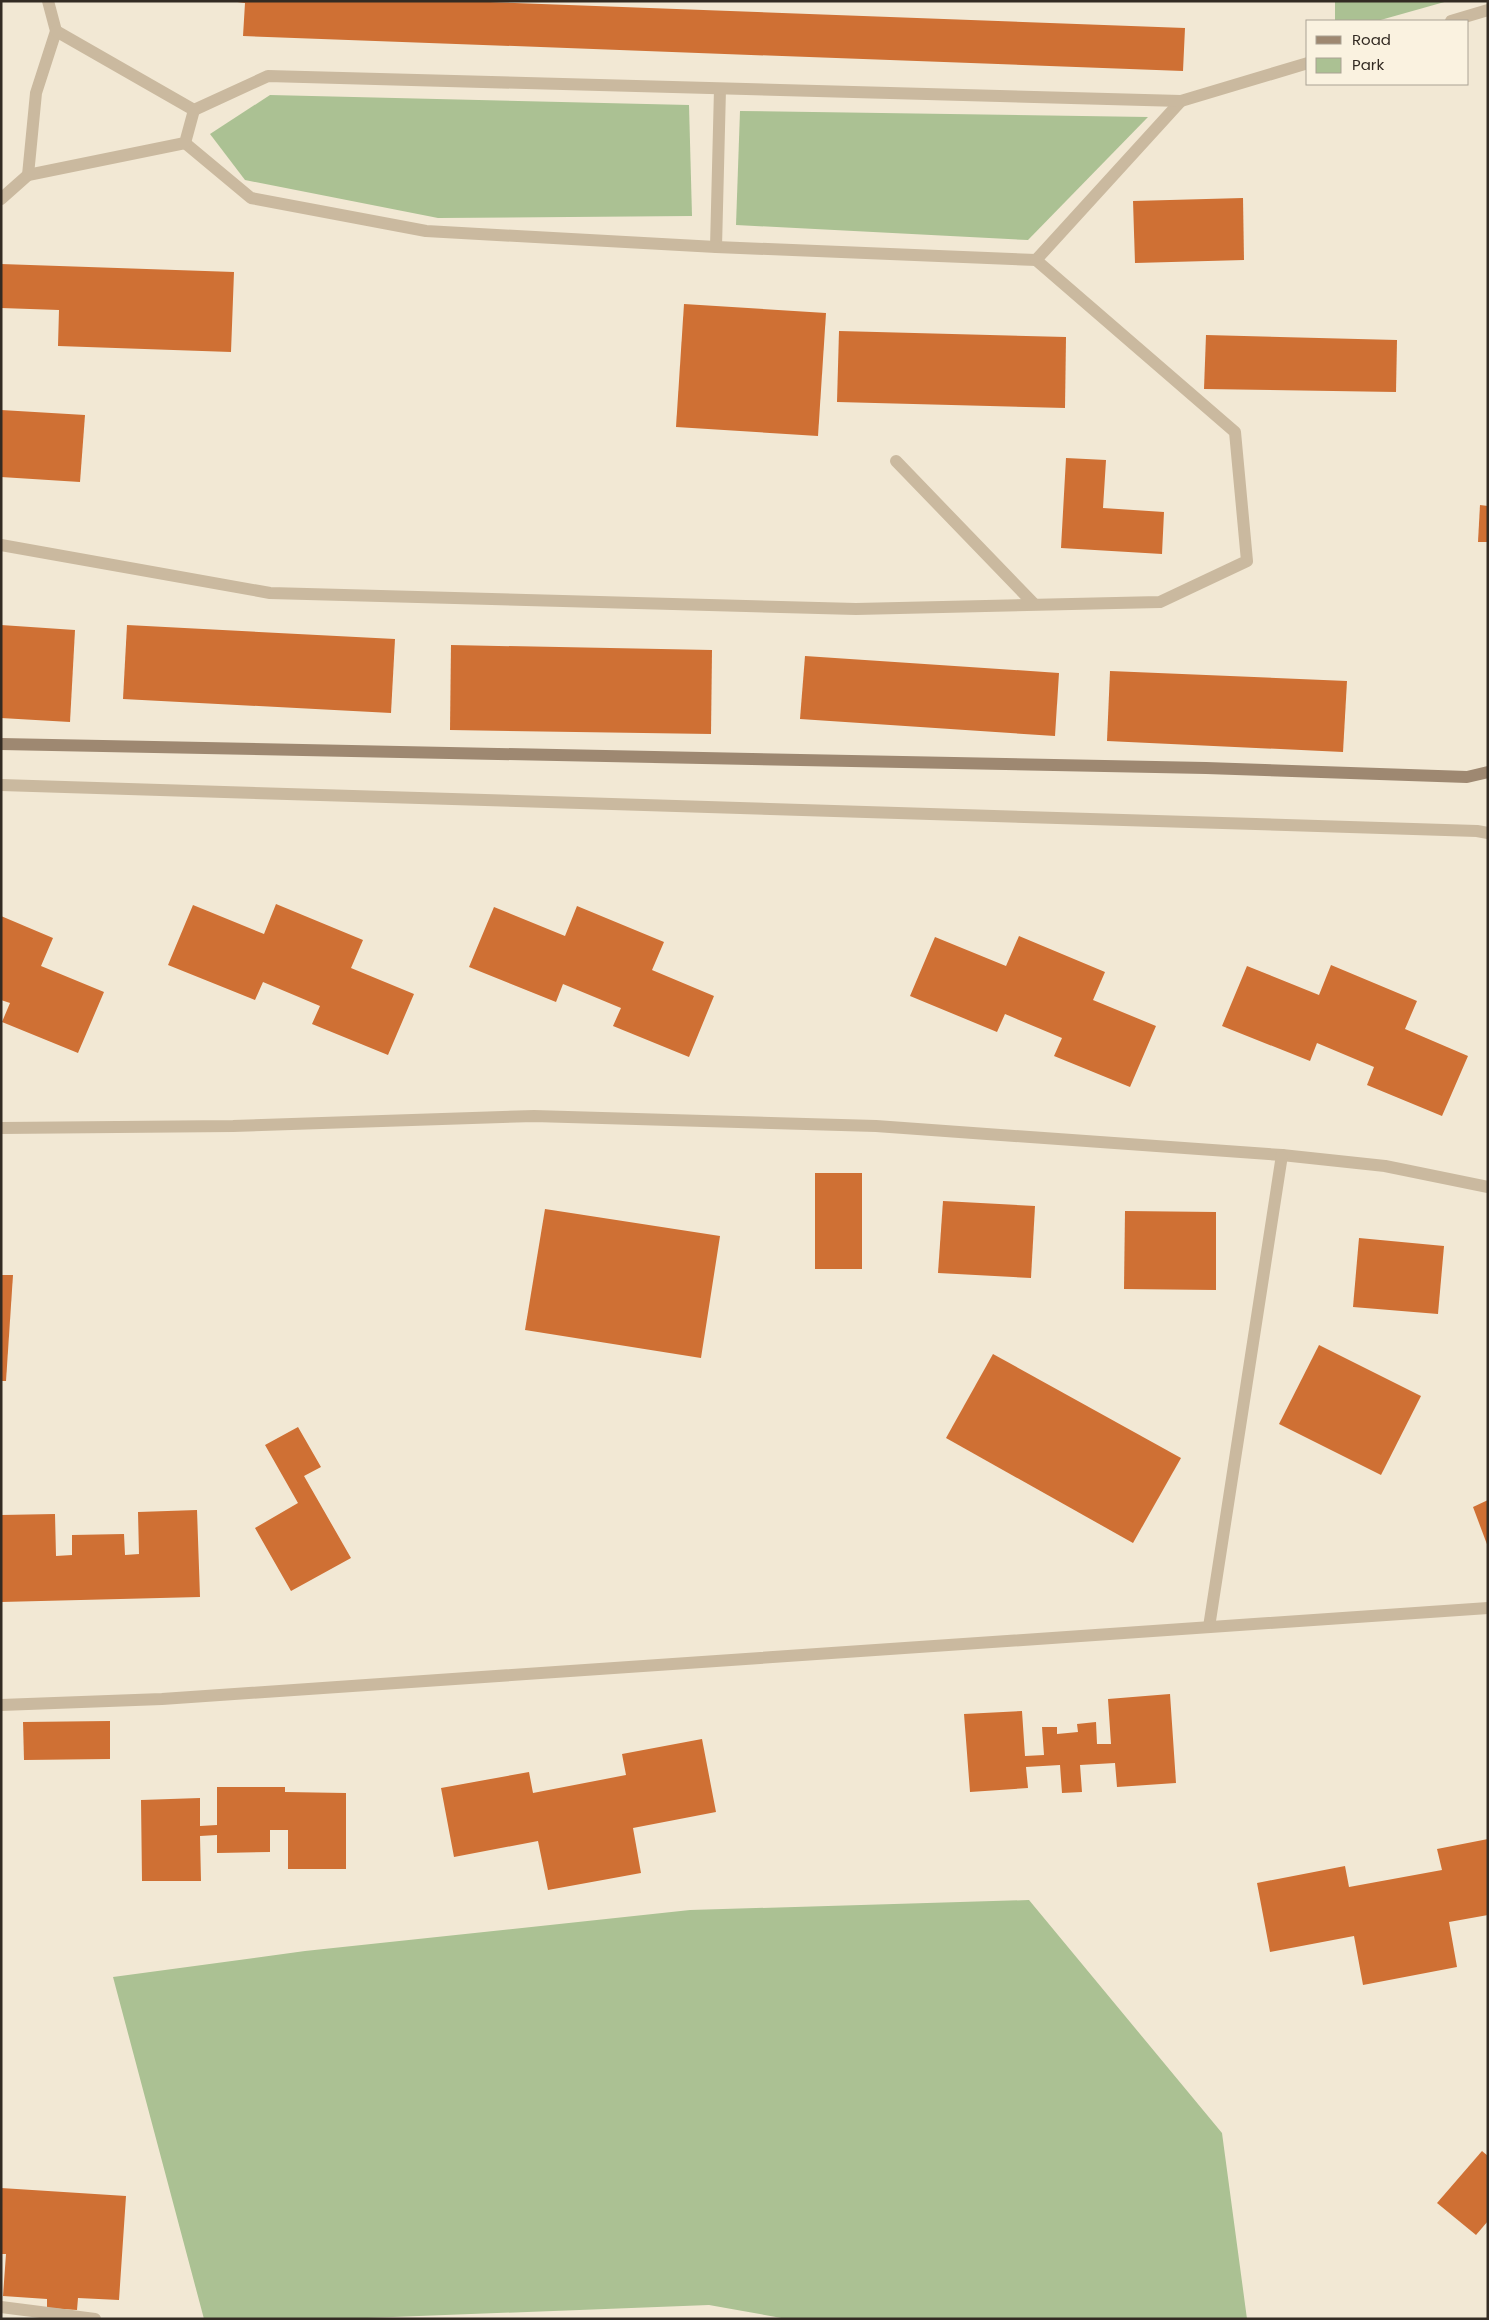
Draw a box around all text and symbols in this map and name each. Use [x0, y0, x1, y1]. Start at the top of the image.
legend [1306, 20, 1469, 85]
text: Road [1352, 29, 1391, 50]
text: Park [1352, 54, 1384, 75]

